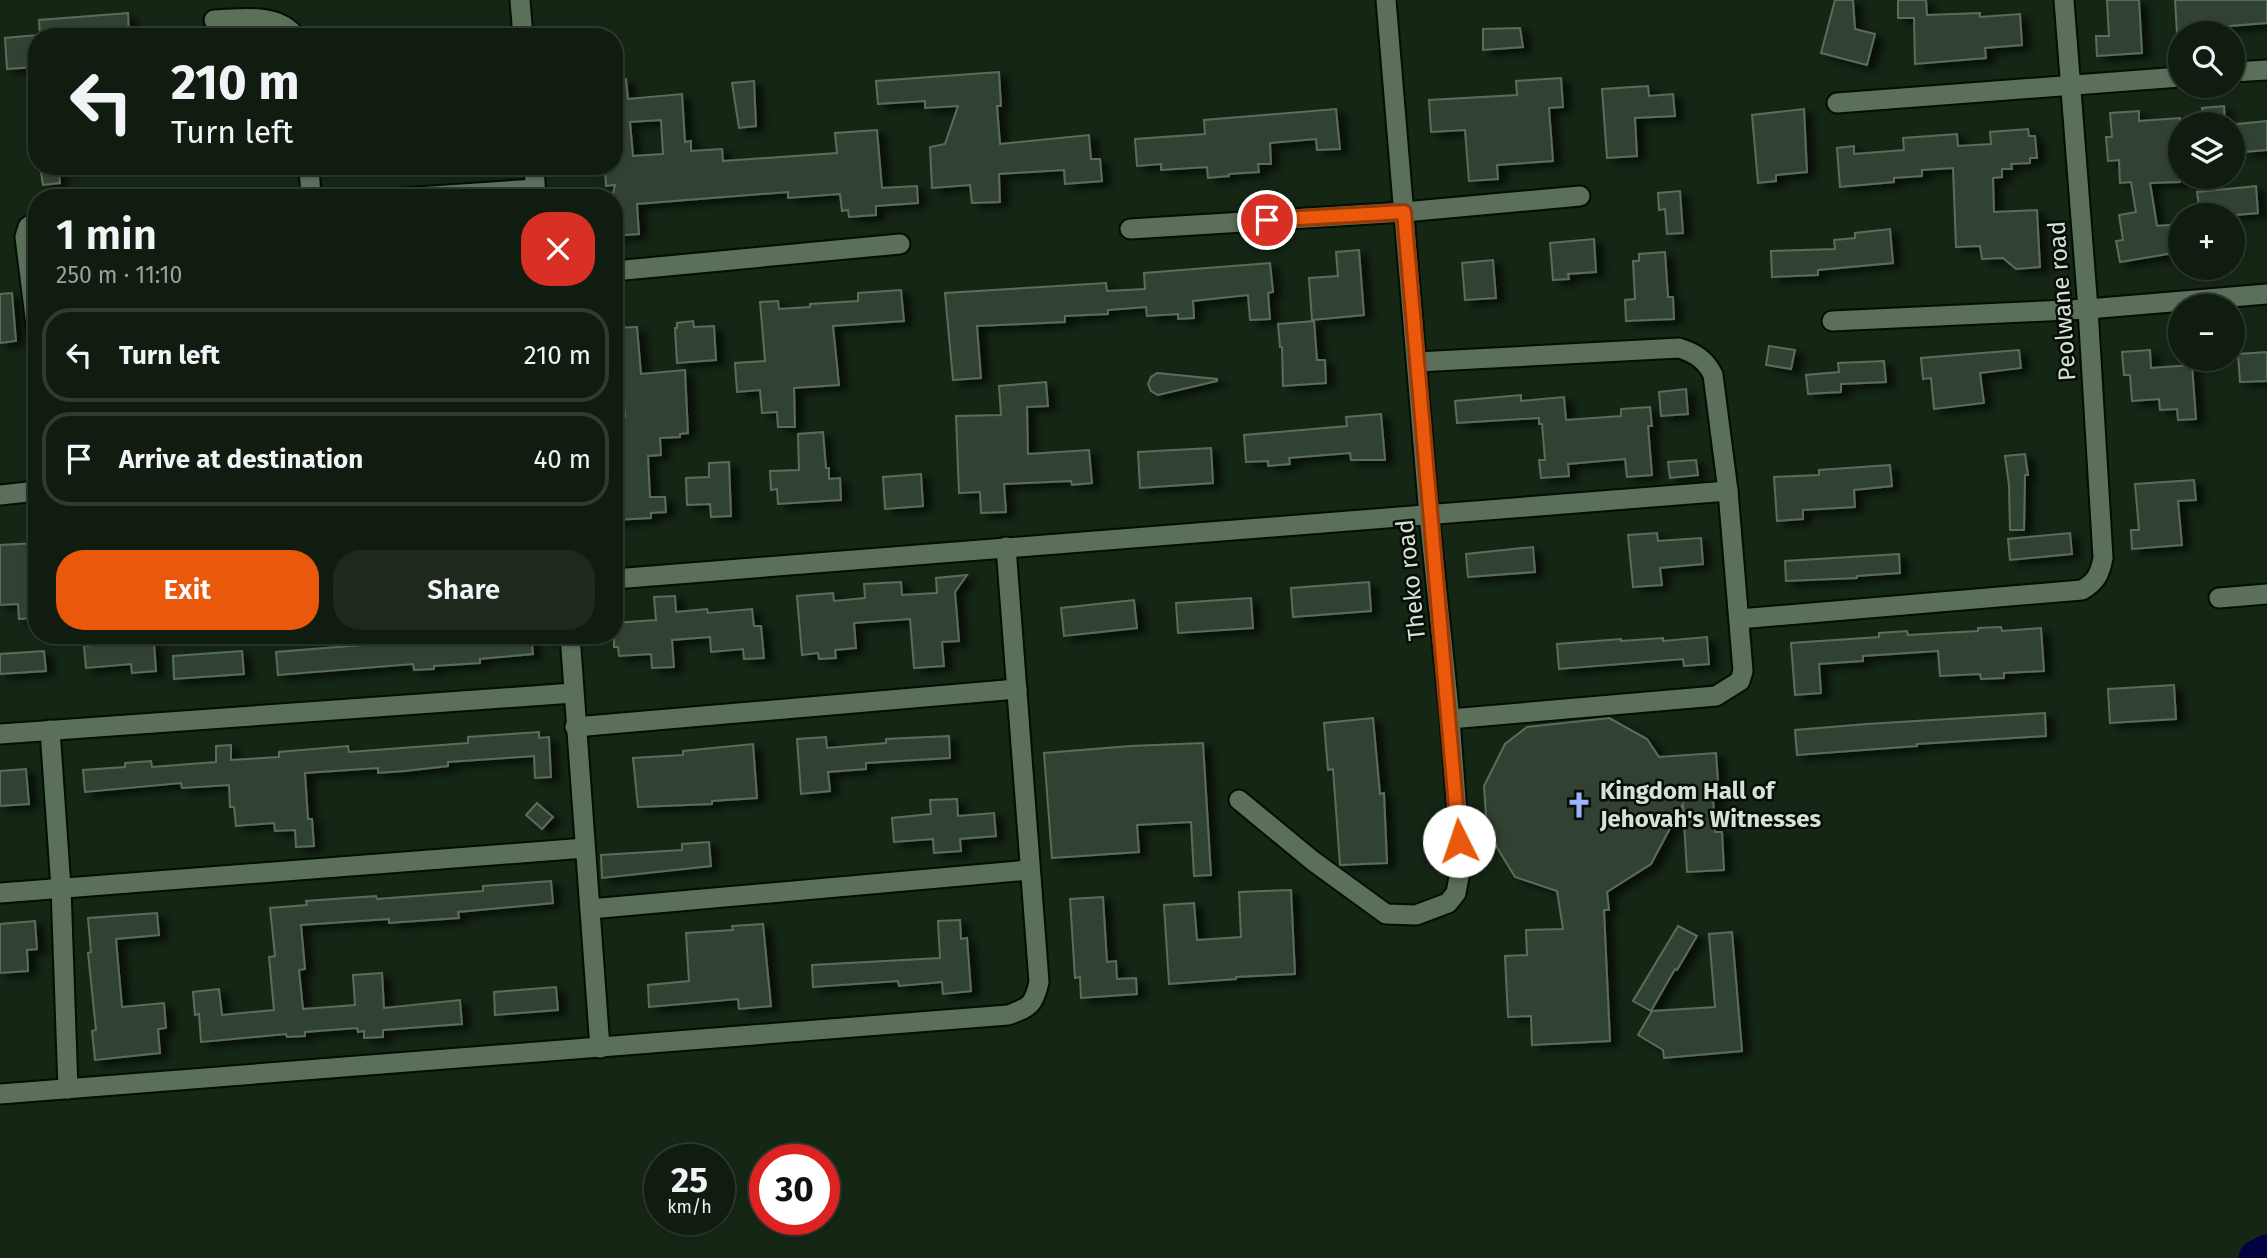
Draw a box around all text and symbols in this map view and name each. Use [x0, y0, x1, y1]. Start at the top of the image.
map controls [2168, 21, 2245, 371]
button: search [2168, 21, 2245, 98]
text: 210 m [171, 53, 300, 112]
icon: left [56, 56, 147, 147]
button: layers [2168, 112, 2245, 189]
text: Turn left [171, 113, 293, 151]
pin [1237, 190, 1297, 250]
icon: arrive [1248, 201, 1286, 239]
button: + [2168, 203, 2245, 280]
text: 1 min [56, 210, 157, 260]
button: close [521, 212, 595, 286]
street label: Peolwane road [2042, 220, 2082, 382]
text: 250 m · 11:10 [56, 261, 182, 289]
button: − [2168, 294, 2245, 371]
icon: left [60, 336, 98, 374]
text: Turn left [119, 340, 220, 371]
text: 210 m [524, 340, 591, 371]
icon: arrive [60, 440, 98, 478]
text: Arrive at destination [119, 444, 363, 475]
text: 40 m [533, 444, 591, 475]
street label: Theko road [1391, 518, 1431, 642]
button: Exit [56, 550, 319, 630]
button: Share [333, 550, 595, 630]
place label: Kingdom Hall of Jehovah's Witnesses [1599, 777, 1822, 833]
church icon: Kingdom Hall of Jehovah's Witnesses [1564, 790, 1594, 820]
position arrow [1422, 804, 1496, 878]
speed limit sign: 30 [749, 1144, 840, 1235]
text: 25 [671, 1159, 708, 1201]
text: km/h [667, 1196, 712, 1218]

